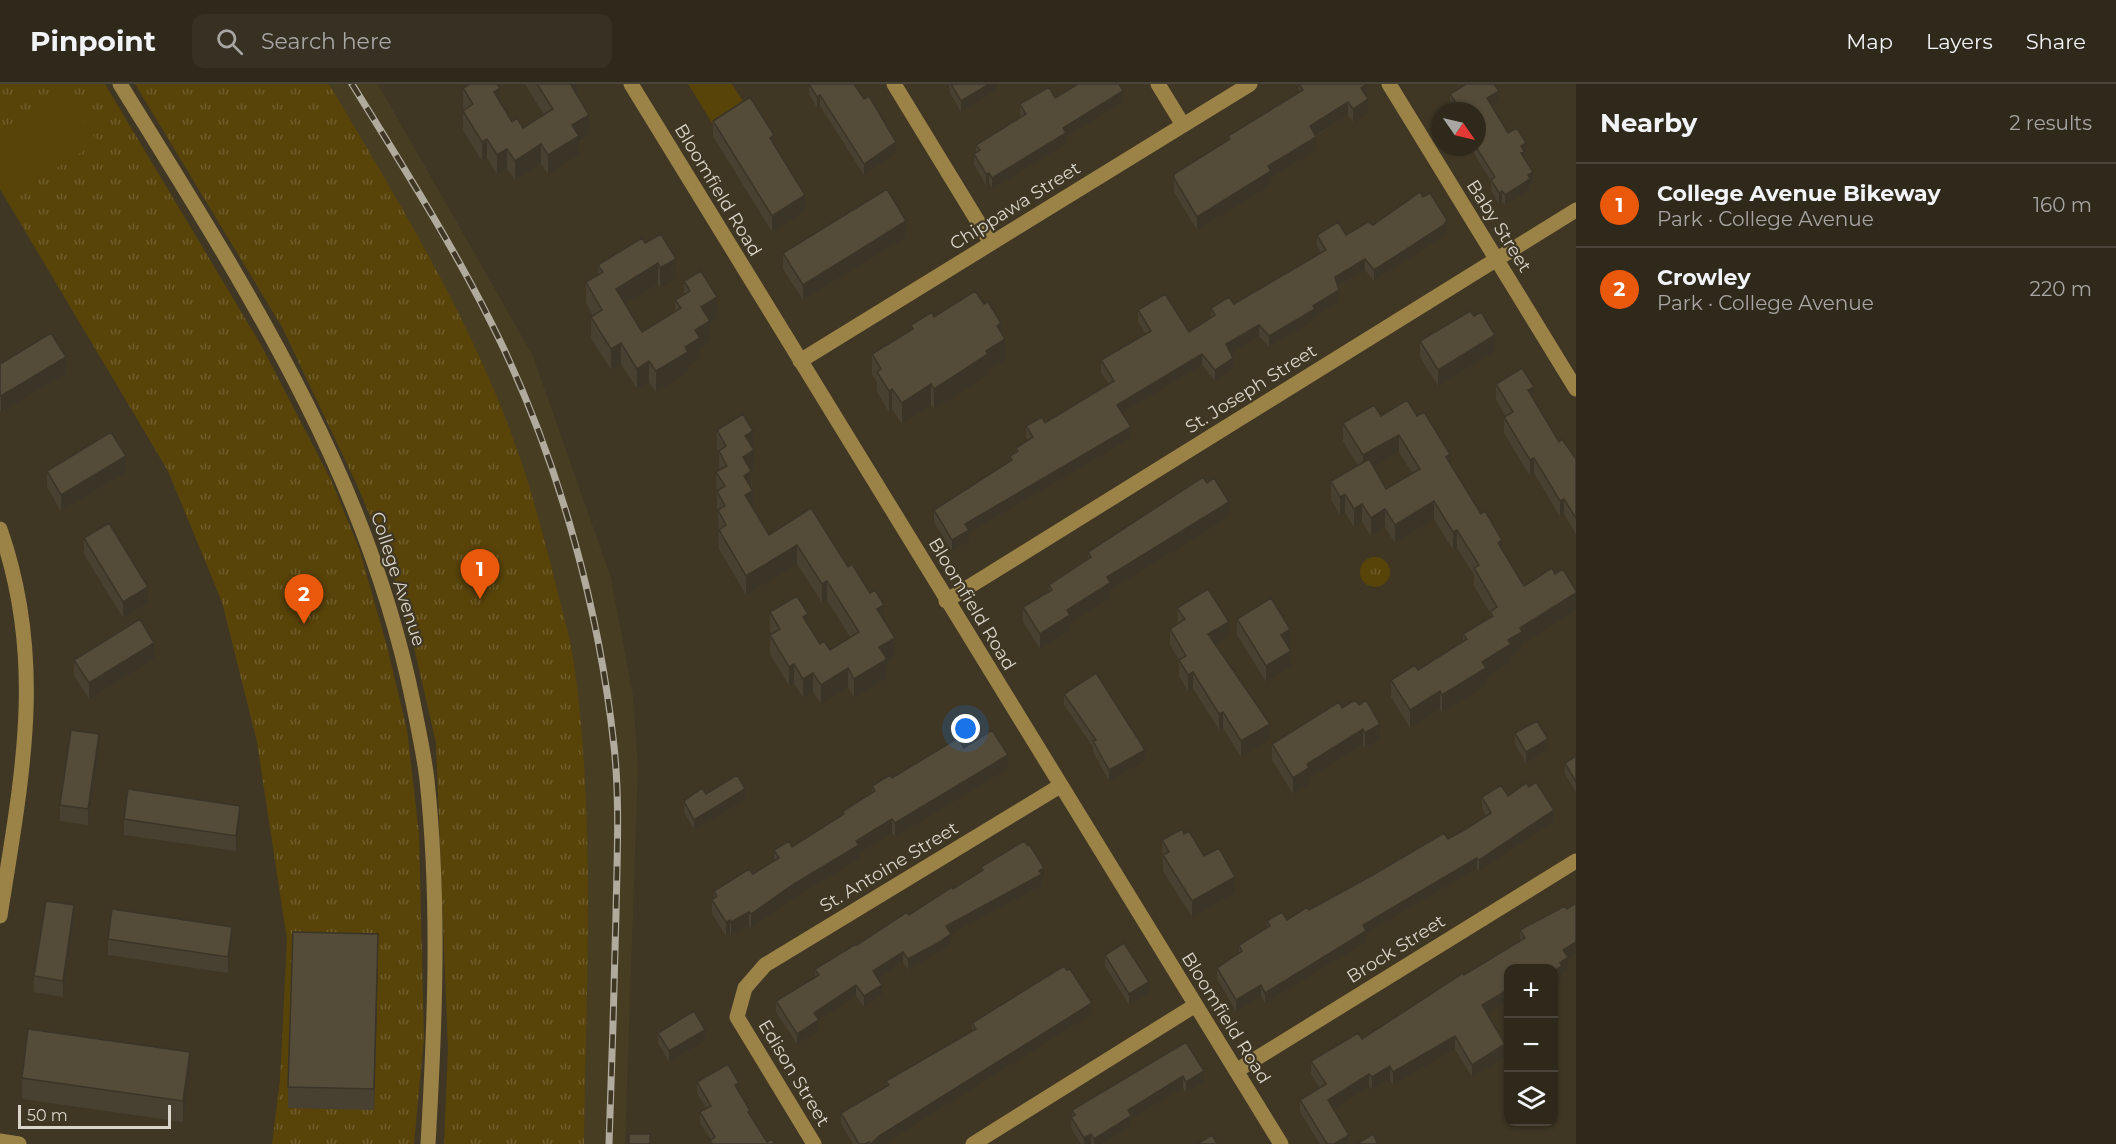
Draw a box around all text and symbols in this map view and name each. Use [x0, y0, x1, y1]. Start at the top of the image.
search box [192, 14, 612, 68]
text: Pinpoint [30, 24, 156, 58]
icon: search [213, 25, 246, 58]
text: Search here [261, 28, 392, 55]
text: Map [1846, 29, 1893, 54]
text: Layers [1926, 29, 1993, 54]
text: Share [2026, 29, 2086, 54]
north arrow [1432, 102, 1486, 156]
text: Nearby [1600, 107, 1697, 139]
text: 2 results [2009, 111, 2092, 135]
street label: Bloomfield Road [670, 120, 766, 260]
street label: Chippawa Street [946, 157, 1084, 255]
street label: Baby Street [1462, 176, 1536, 276]
text: College Avenue Bikeway [1657, 180, 1941, 207]
text: 1 [1616, 193, 1623, 217]
text: 160 m [2033, 193, 2092, 217]
text: Park · College Avenue [1657, 207, 1874, 231]
text: Crowley [1657, 264, 1751, 291]
text: 2 [1614, 277, 1625, 301]
text: 220 m [2030, 277, 2092, 301]
text: Park · College Avenue [1657, 291, 1874, 315]
street label: St. Joseph Street [1181, 340, 1321, 438]
street label: College Avenue [366, 509, 430, 649]
street label: Bloomfield Road [924, 534, 1020, 674]
pin: 1 [460, 550, 500, 599]
pin: 2 [284, 574, 324, 624]
your location [951, 714, 980, 743]
street label: St. Antoine Street [816, 817, 962, 917]
street label: Brock Street [1343, 910, 1449, 988]
street label: Bloomfield Road [1177, 948, 1275, 1088]
map controls [1504, 964, 1558, 1126]
button: + [1504, 964, 1558, 1018]
street label: Edison Street [754, 1016, 834, 1130]
button: − [1504, 1018, 1558, 1072]
button: layers [1504, 1072, 1558, 1126]
scale bar [18, 1102, 171, 1130]
text: 50 m [27, 1106, 68, 1125]

